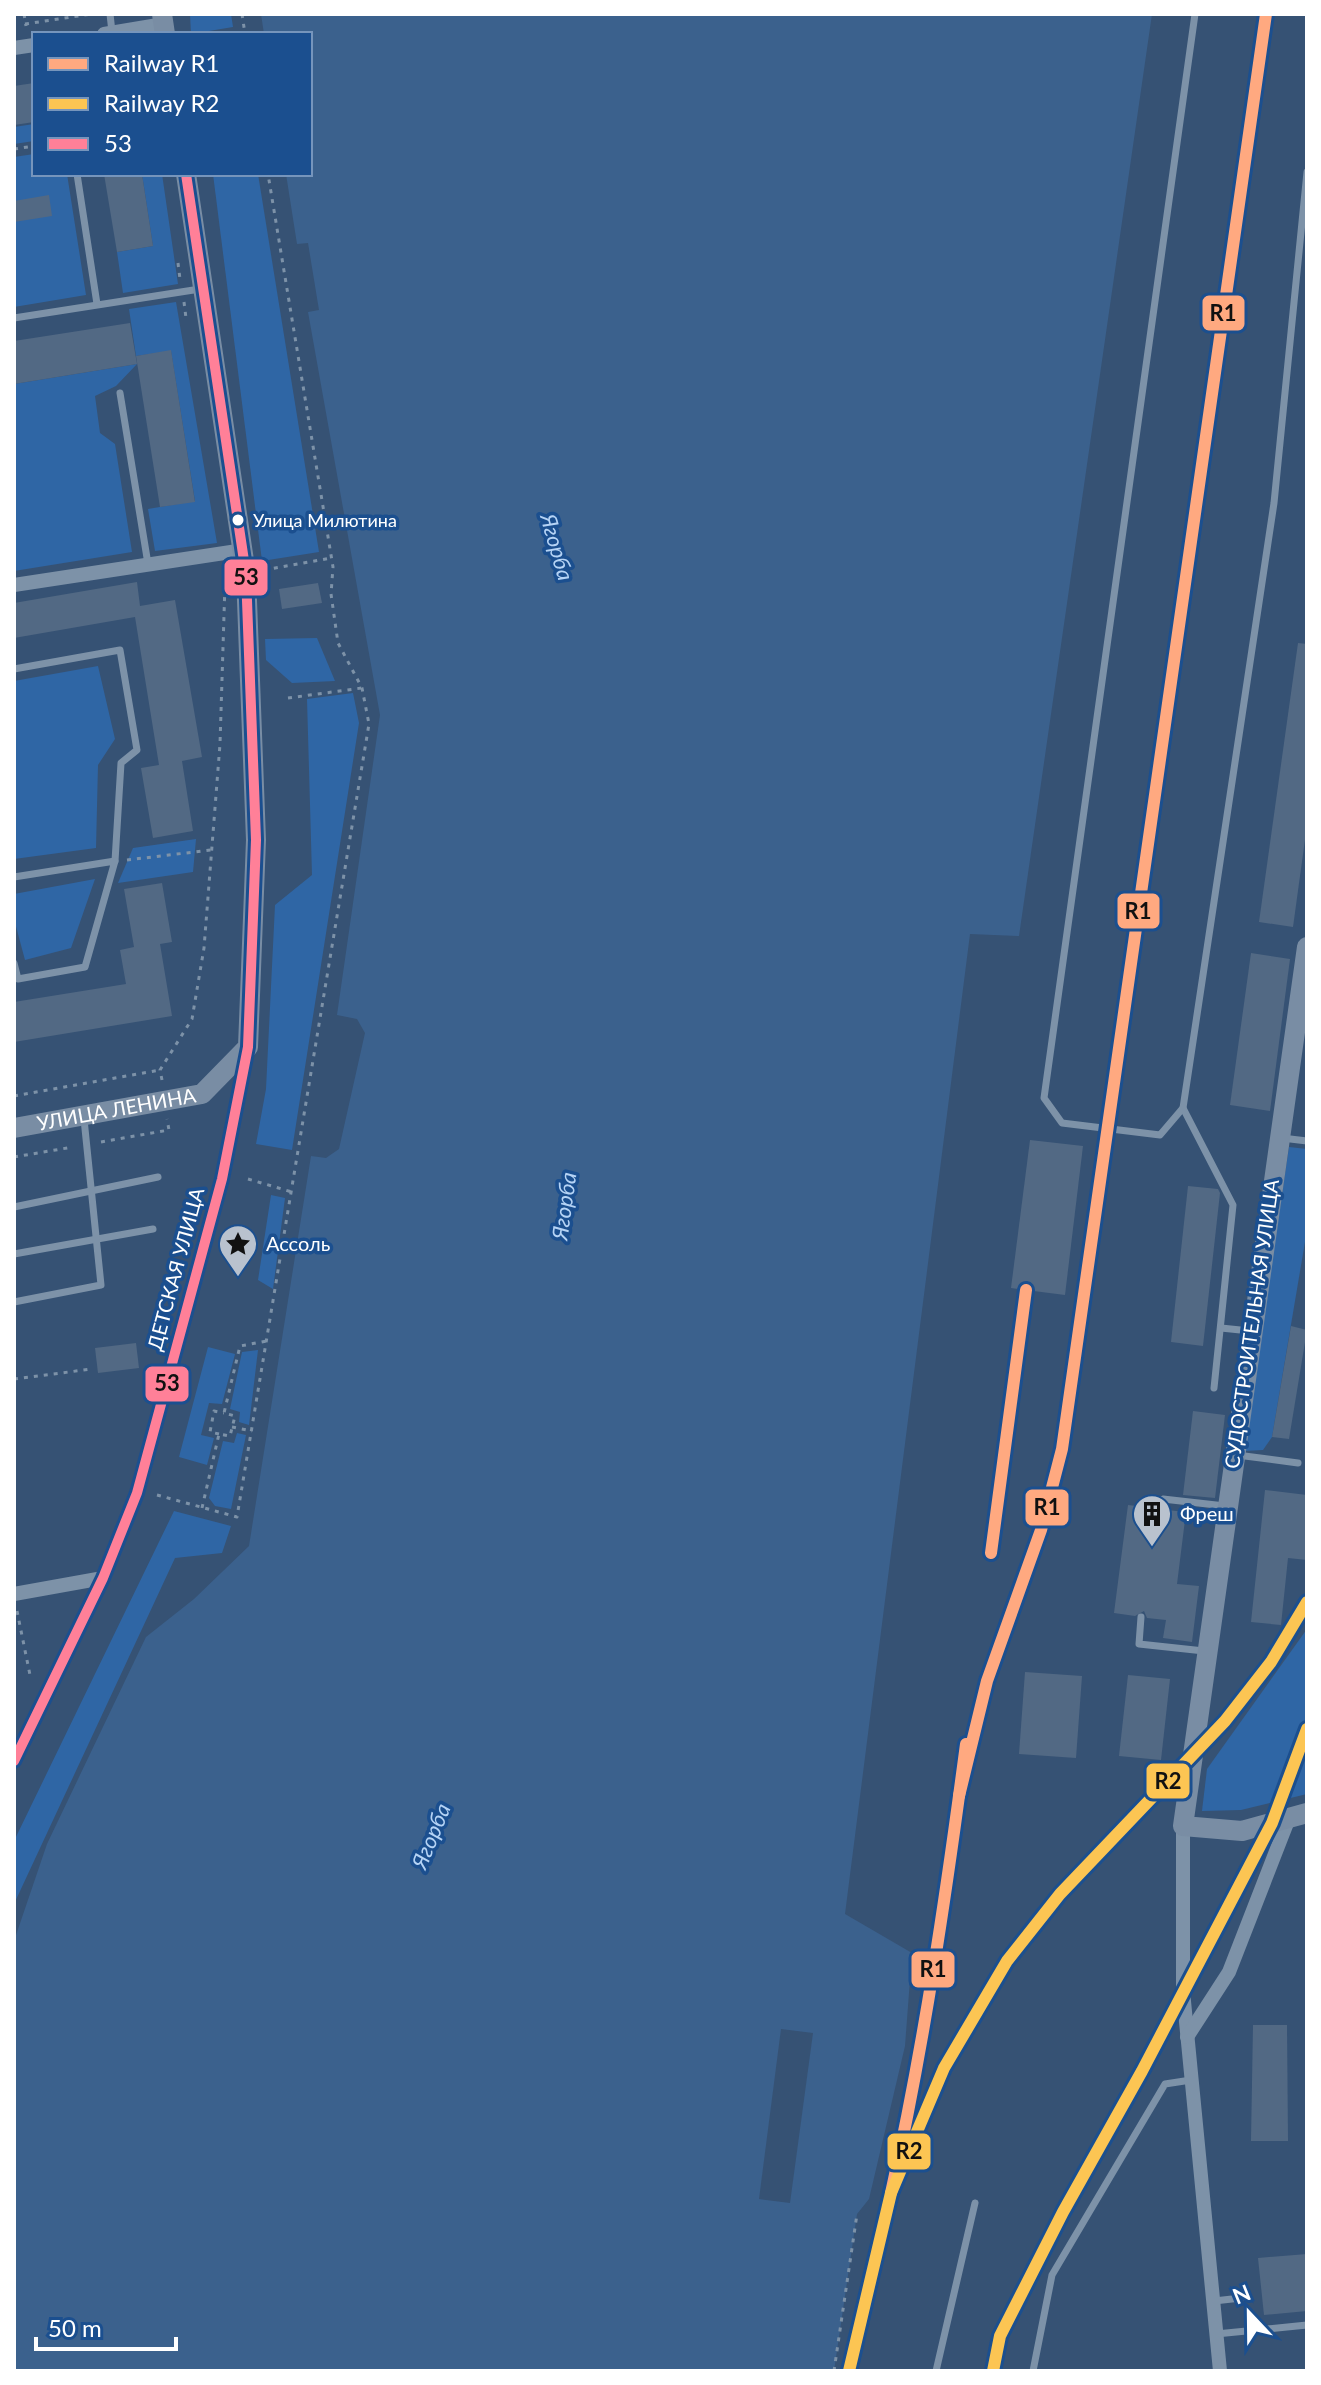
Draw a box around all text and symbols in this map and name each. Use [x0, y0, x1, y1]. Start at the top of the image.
legend [32, 32, 312, 176]
text: Railway R1 [104, 48, 219, 77]
text: Railway R2 [104, 88, 219, 117]
text: 53 [104, 128, 132, 157]
line badge: R1 [1201, 294, 1246, 332]
text: R1 [1210, 299, 1236, 326]
place label: Улица Милютина [253, 509, 397, 531]
water label: Ягорба [535, 509, 580, 583]
marker: Улица Милютина [230, 512, 246, 528]
line badge: 53 [223, 558, 269, 597]
text: 53 [233, 563, 259, 590]
line badge: R1 [1116, 892, 1161, 930]
text: R1 [1125, 897, 1151, 924]
street label: УЛИЦА ЛЕНИНА [35, 1082, 198, 1135]
water label: Ягорба [545, 1170, 582, 1243]
street label: СУДОСТРОИТЕЛЬНАЯ УЛИЦА [1219, 1177, 1283, 1470]
street label: ДЕТСКАЯ УЛИЦА [142, 1184, 208, 1353]
place icon: Ассоль [217, 1223, 259, 1278]
place label: Ассоль [266, 1231, 330, 1255]
line badge: 53 [144, 1365, 190, 1403]
text: 53 [154, 1369, 180, 1396]
line badge: R1 [1024, 1488, 1070, 1527]
text: R1 [1034, 1493, 1060, 1520]
building icon: Фреш [1131, 1493, 1173, 1548]
place label: Фреш [1180, 1501, 1234, 1525]
line badge: R2 [1145, 1762, 1191, 1800]
text: R2 [1155, 1767, 1181, 1794]
water label: Ягорба [405, 1799, 456, 1873]
line badge: R1 [910, 1950, 956, 1989]
text: R1 [920, 1955, 946, 1982]
line badge: R2 [886, 2132, 932, 2171]
text: R2 [896, 2137, 922, 2164]
north arrow [1209, 2273, 1289, 2353]
text: N [1228, 2278, 1254, 2310]
scale bar [36, 2301, 176, 2351]
text: 50 m [48, 2313, 102, 2342]

